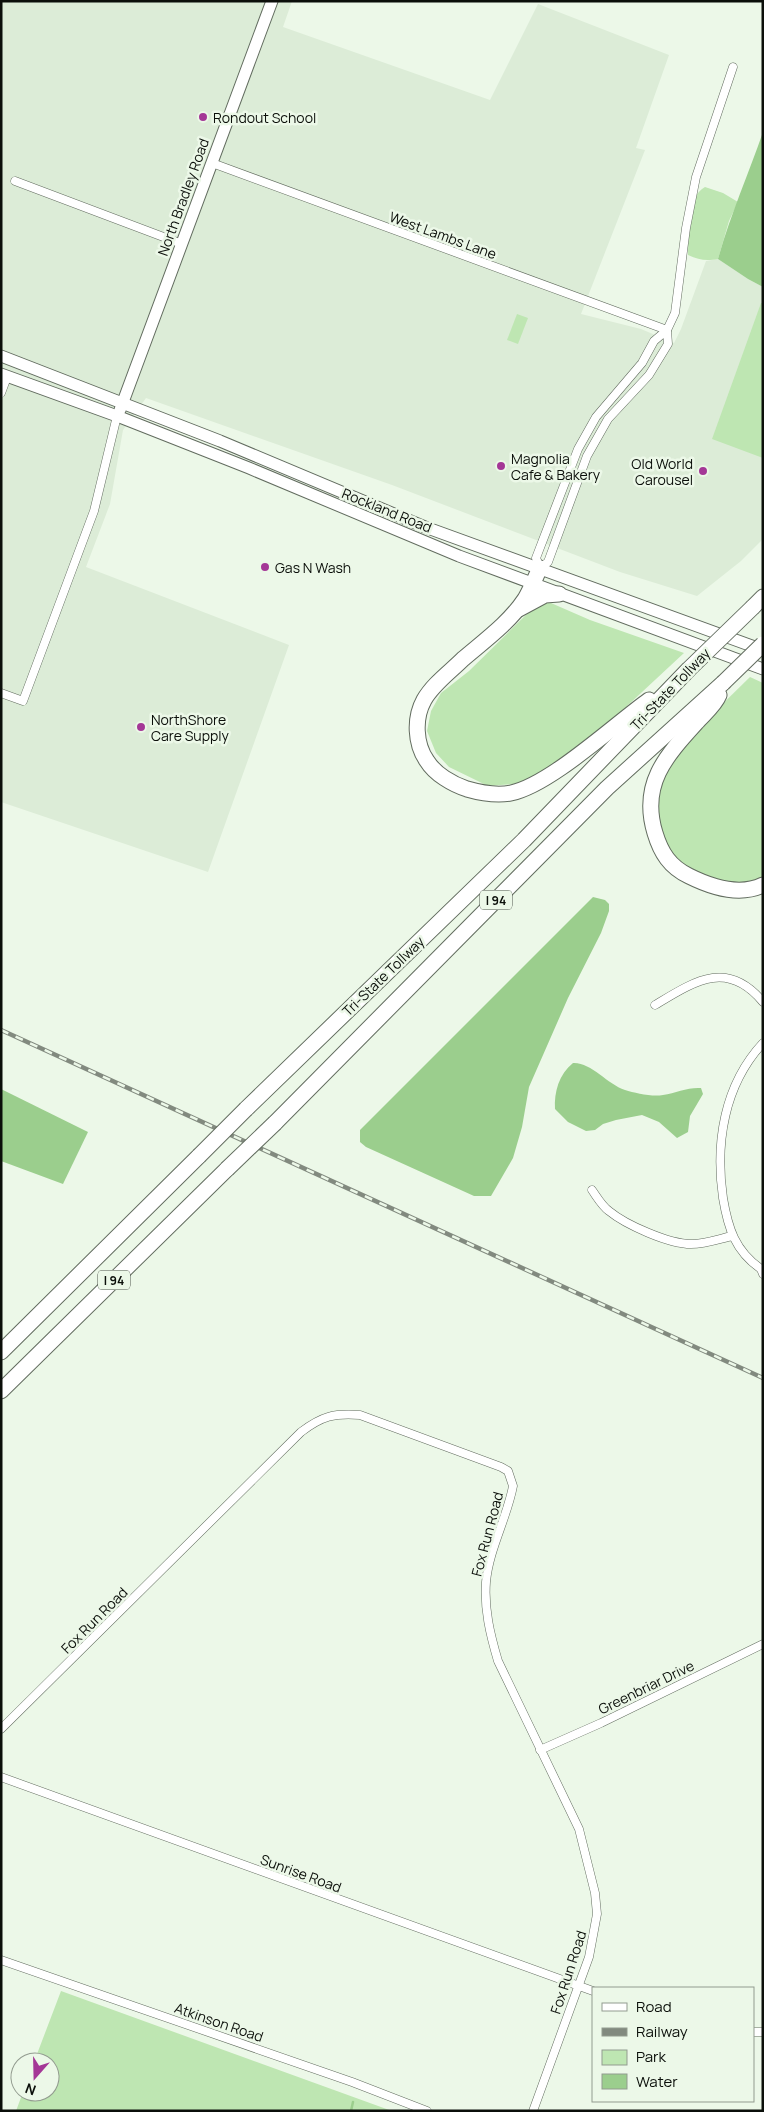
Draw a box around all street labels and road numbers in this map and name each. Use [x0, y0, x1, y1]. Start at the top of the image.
street label: North Bradley Road [153, 136, 213, 258]
street label: West Lambs Lane [387, 207, 499, 263]
street label: Rockland Road [339, 483, 435, 537]
street label: Tri-State Tollway [626, 643, 715, 734]
road number: I 94 [480, 890, 512, 910]
street label: Tri-State Tollway [338, 931, 429, 1020]
road number: I 94 [98, 1270, 130, 1290]
street label: Fox Run Road [467, 1490, 507, 1578]
street label: Fox Run Road [57, 1583, 131, 1657]
street label: Greenbriar Drive [595, 1656, 697, 1718]
street label: Sunrise Road [258, 1850, 344, 1896]
street label: Fox Run Road [546, 1928, 590, 2016]
street label: Atkinson Road [172, 1998, 266, 2046]

